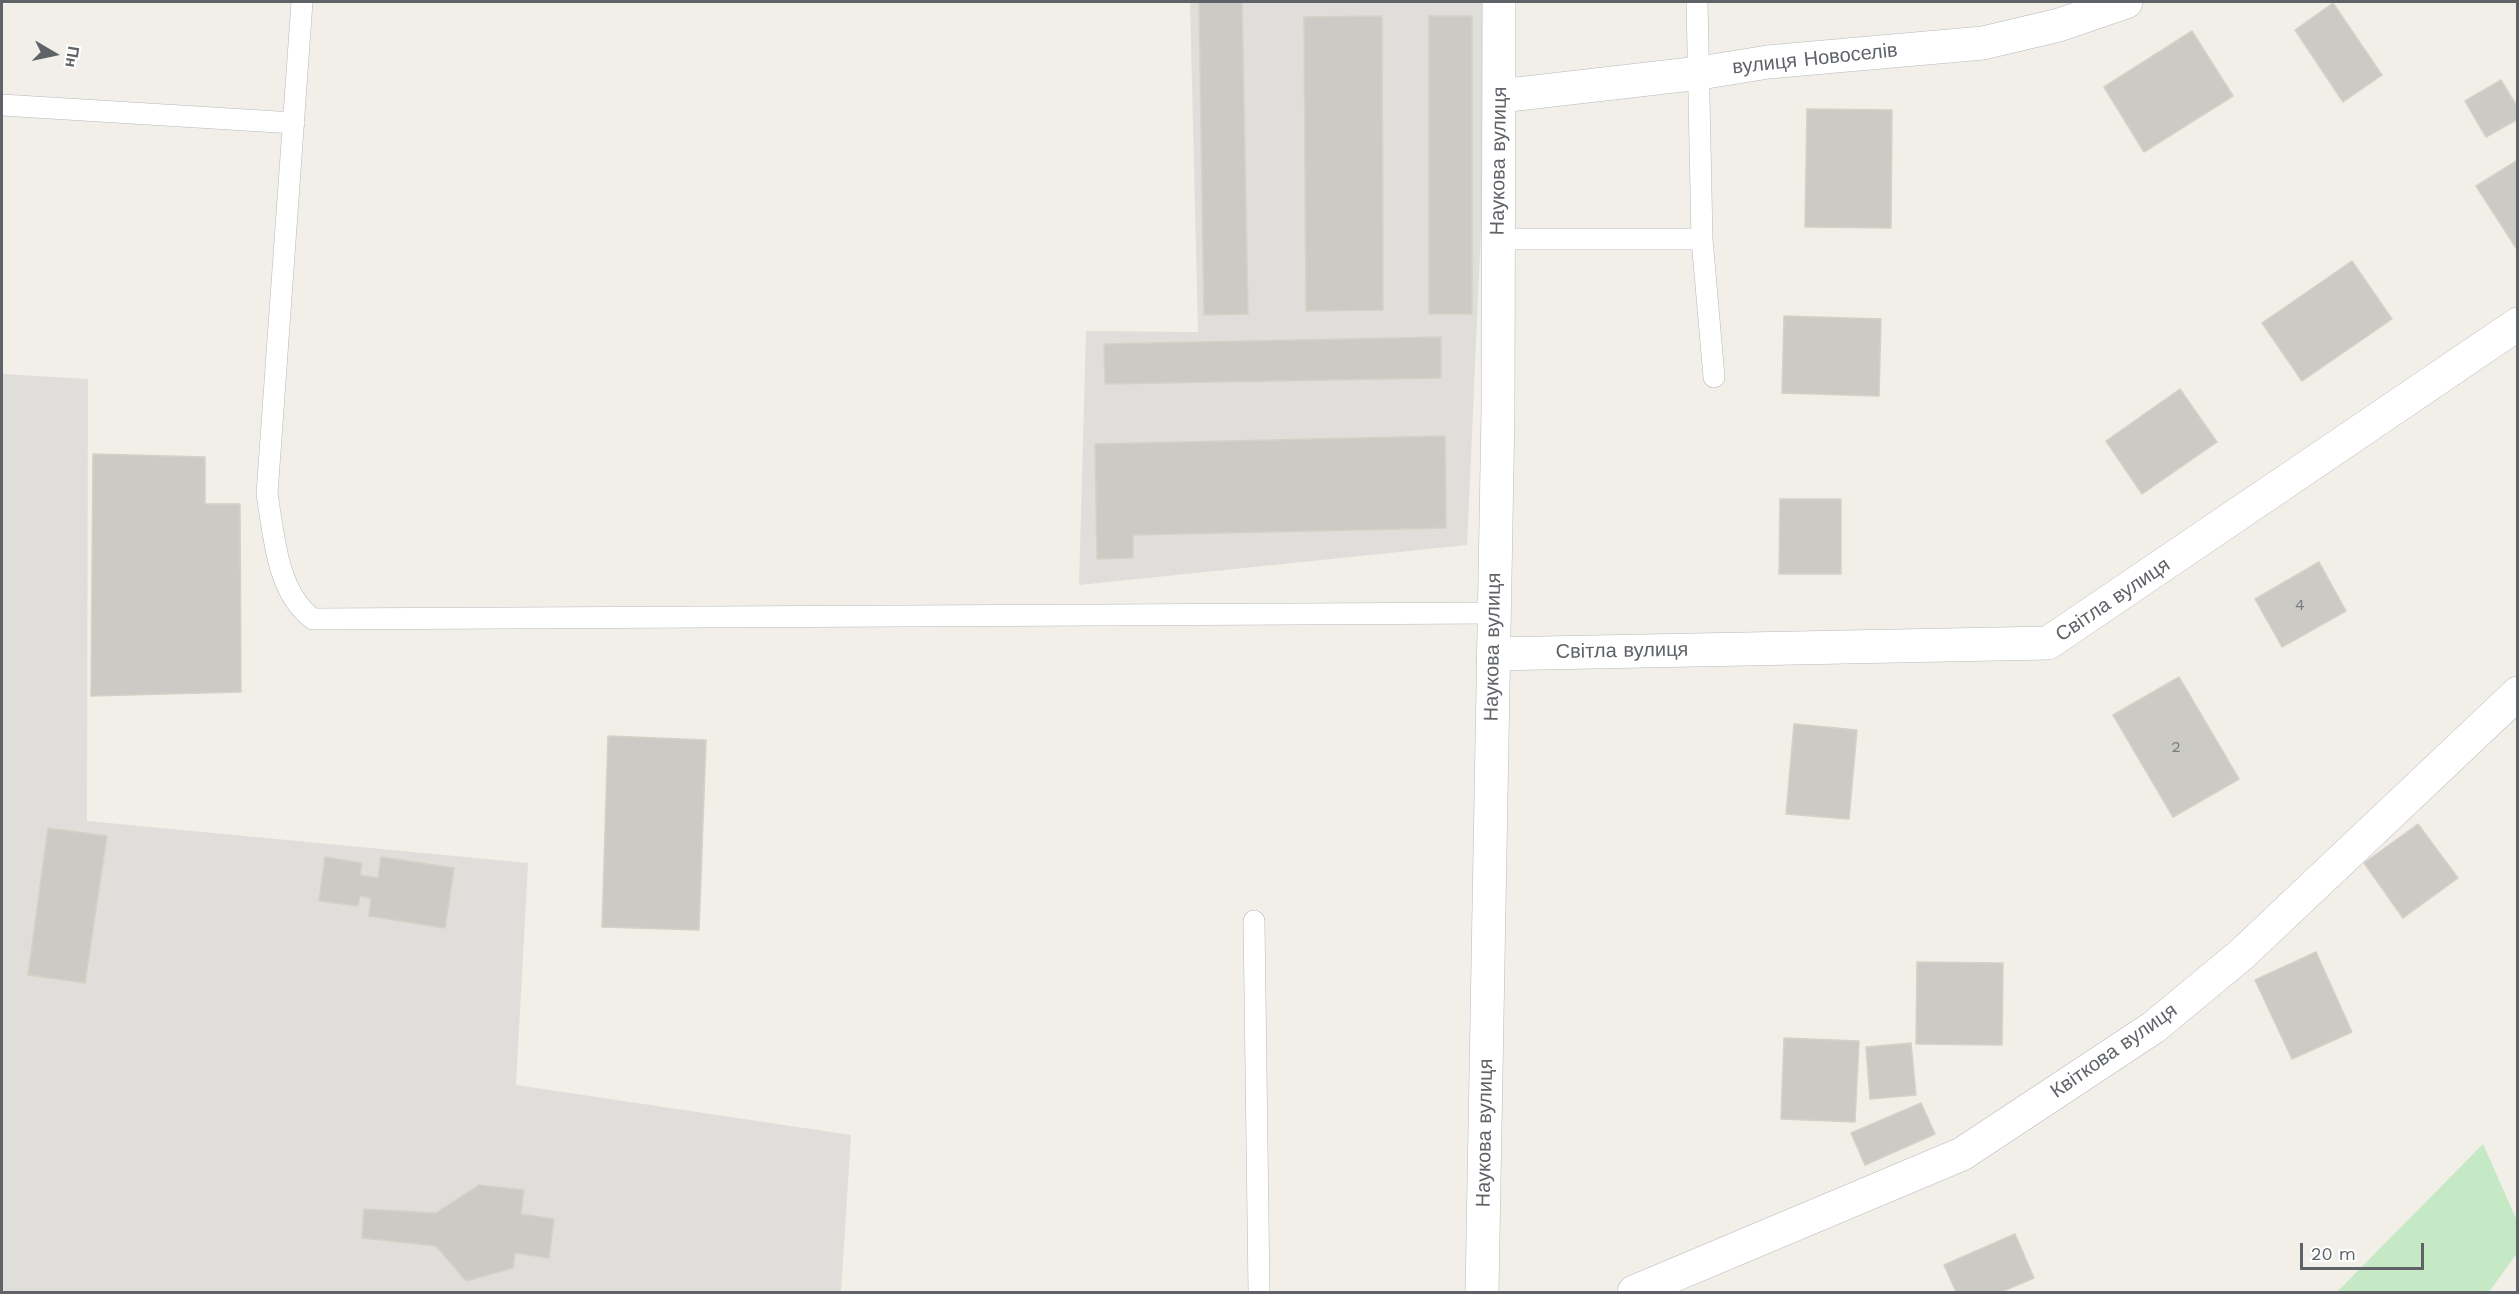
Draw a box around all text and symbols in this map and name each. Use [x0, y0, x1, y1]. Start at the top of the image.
north arrow [24, 24, 84, 84]
street label: вулиця Новоселів [1731, 38, 1899, 80]
text: Пн [61, 45, 83, 69]
street label: Наукова вулиця [1486, 86, 1512, 236]
street label: Світла вулиця [2051, 553, 2175, 647]
street label: Наукова вулиця [1480, 572, 1506, 722]
house number: 4 [2295, 595, 2305, 615]
street label: Світла вулиця [1555, 638, 1689, 664]
house number: 2 [2171, 737, 2181, 757]
street label: Квіткова вулиця [2046, 998, 2182, 1104]
street label: Наукова вулиця [1472, 1058, 1498, 1208]
scale bar [2303, 1231, 2428, 1269]
text: 20 m [2311, 1243, 2356, 1264]

